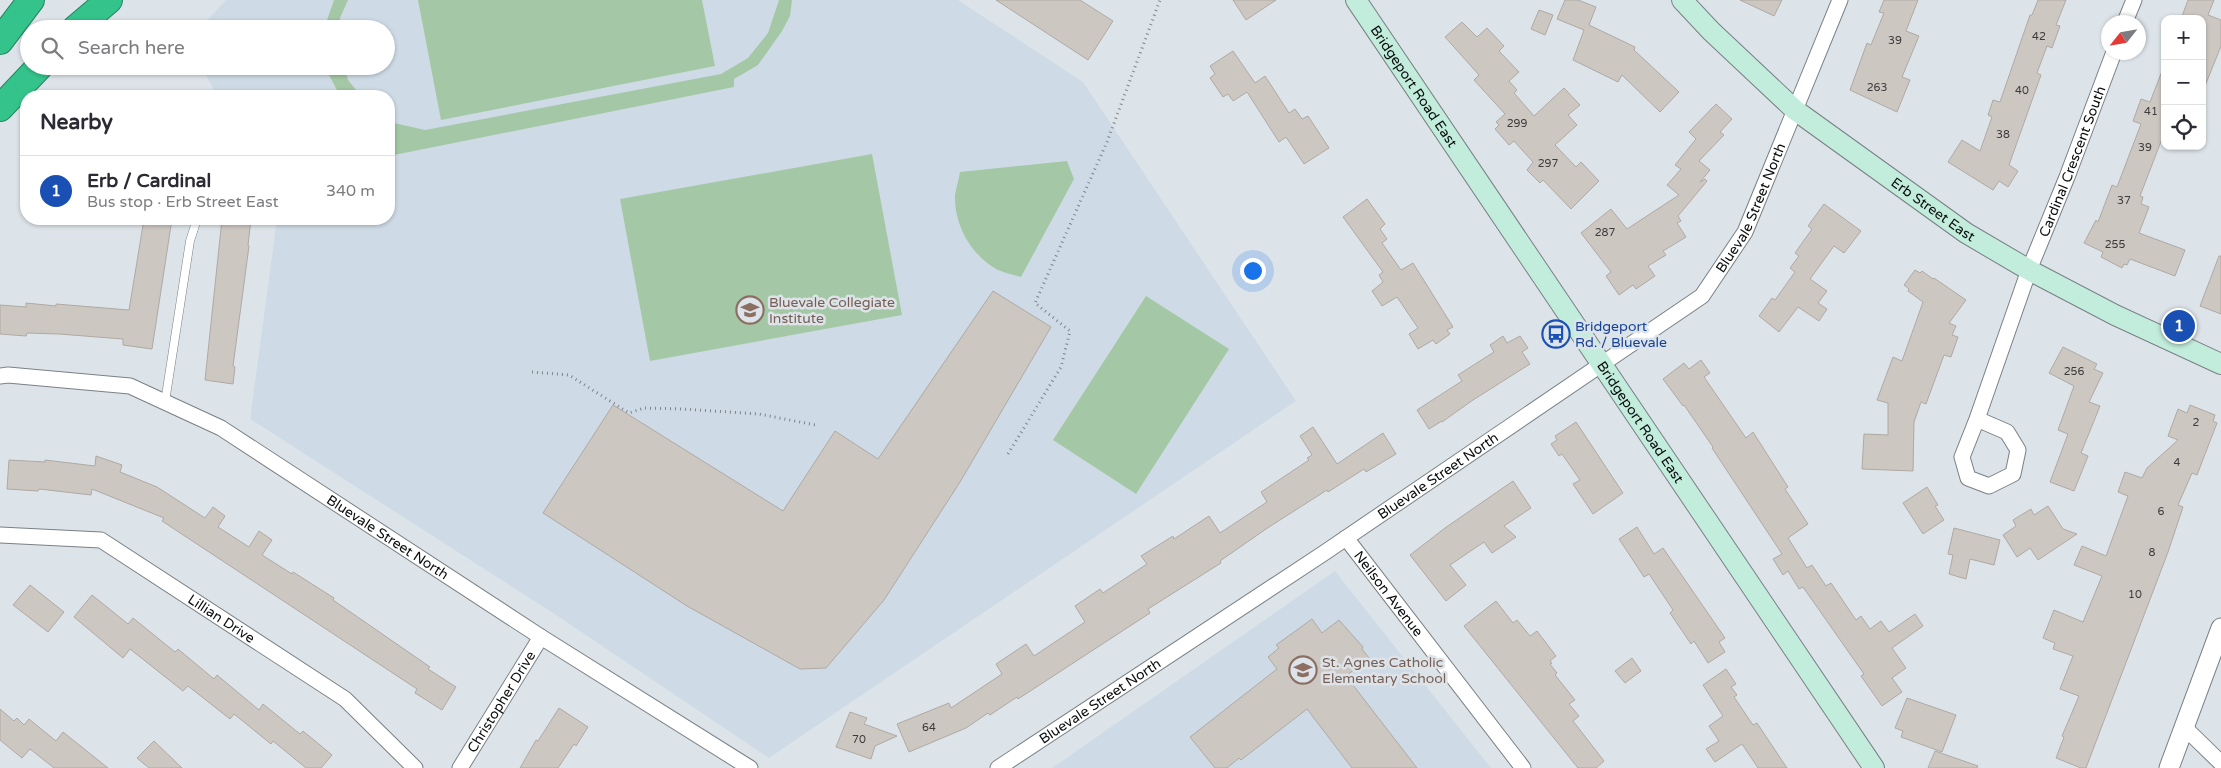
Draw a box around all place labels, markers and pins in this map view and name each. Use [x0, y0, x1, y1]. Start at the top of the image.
place label: Bluevale Collegiate Institute [769, 294, 895, 327]
school or university icon: Bluevale Collegiate Institute [735, 295, 765, 325]
pin: 1 [2163, 307, 2195, 345]
place label: Bridgeport Rd. / Bluevale [1575, 318, 1667, 351]
bus stop icon: Bridgeport Rd. / Bluevale [1541, 319, 1571, 349]
place label: St. Agnes Catholic Elementary School [1322, 654, 1446, 687]
school or university icon: St. Agnes Catholic Elementary School [1288, 655, 1318, 685]

